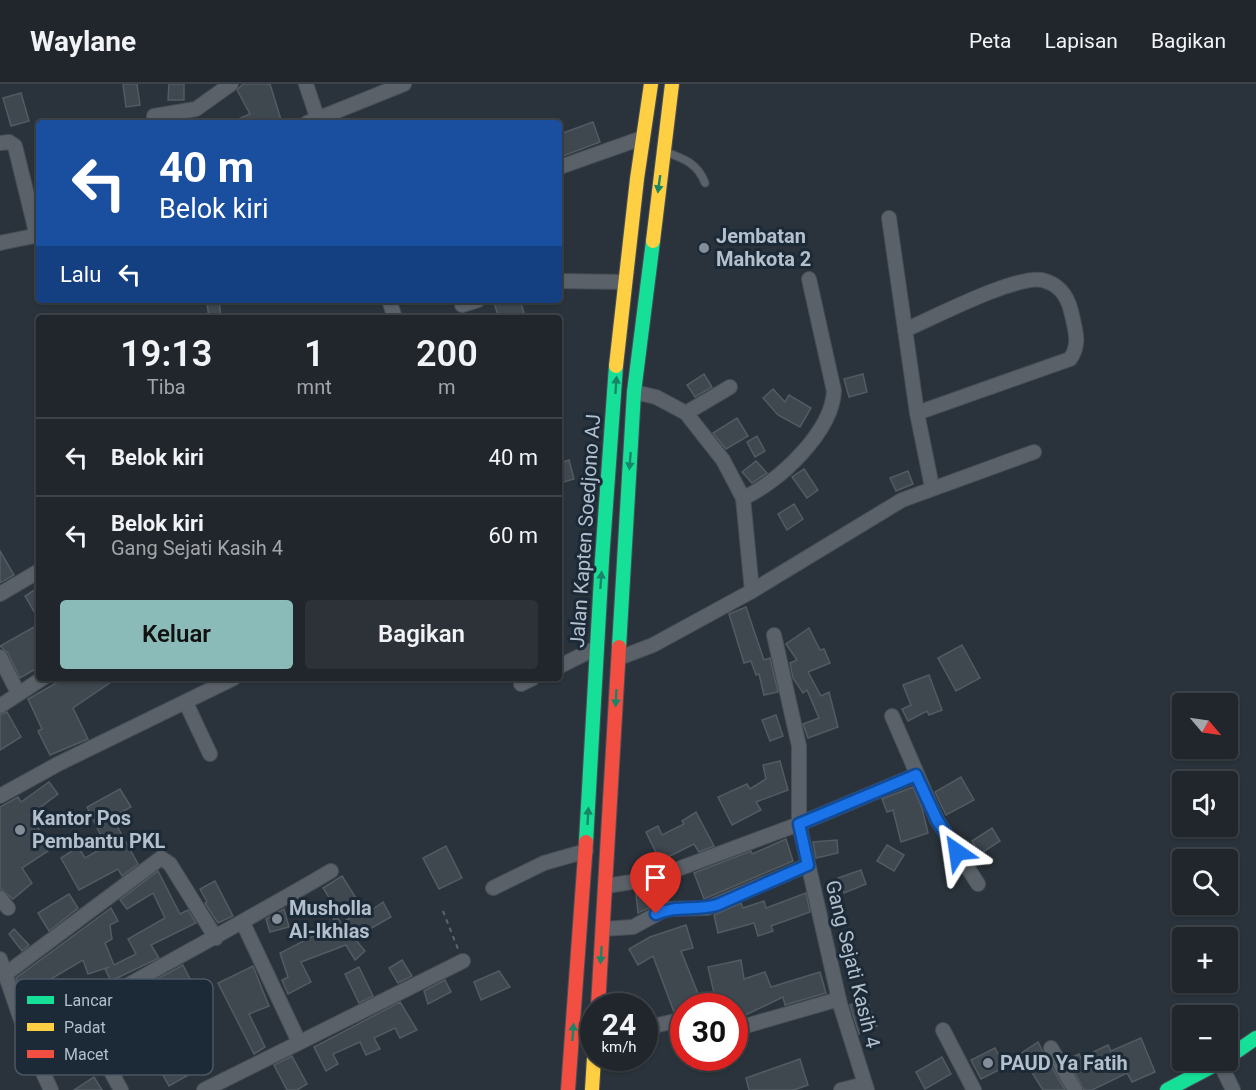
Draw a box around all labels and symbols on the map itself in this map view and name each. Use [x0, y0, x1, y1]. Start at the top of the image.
one-way arrow [655, 174, 664, 193]
place label: Jembatan Mahkota 2 [716, 224, 811, 271]
marker: Jembatan Mahkota 2 [697, 241, 711, 255]
one-way arrow [611, 376, 620, 395]
street label: Jalan Kapten Soedjono AJ [565, 413, 605, 649]
one-way arrow [625, 452, 635, 471]
one-way arrow [596, 570, 606, 589]
one-way arrow [612, 688, 621, 707]
north arrow [1172, 693, 1238, 759]
place label: Kantor Pos Pembantu PKL [32, 806, 166, 853]
one-way arrow [583, 807, 592, 826]
position arrow [925, 820, 989, 884]
marker: Kantor Pos Pembantu PKL [13, 823, 27, 837]
pin [630, 852, 681, 914]
street label: Gang Sejati Kasih 4 [821, 878, 885, 1050]
place label: Musholla Al-Ikhlas [289, 896, 372, 943]
marker: Musholla Al-Ikhlas [270, 912, 284, 926]
one-way arrow [597, 946, 606, 965]
legend [15, 979, 213, 1075]
text: Lancar [64, 991, 113, 1010]
speed limit sign: 30 [670, 993, 748, 1071]
text: Padat [64, 1018, 106, 1037]
one-way arrow [568, 1022, 577, 1041]
text: Macet [64, 1045, 109, 1064]
place label: PAUD Ya Fatih [1000, 1051, 1128, 1075]
marker: PAUD Ya Fatih [981, 1056, 995, 1070]

